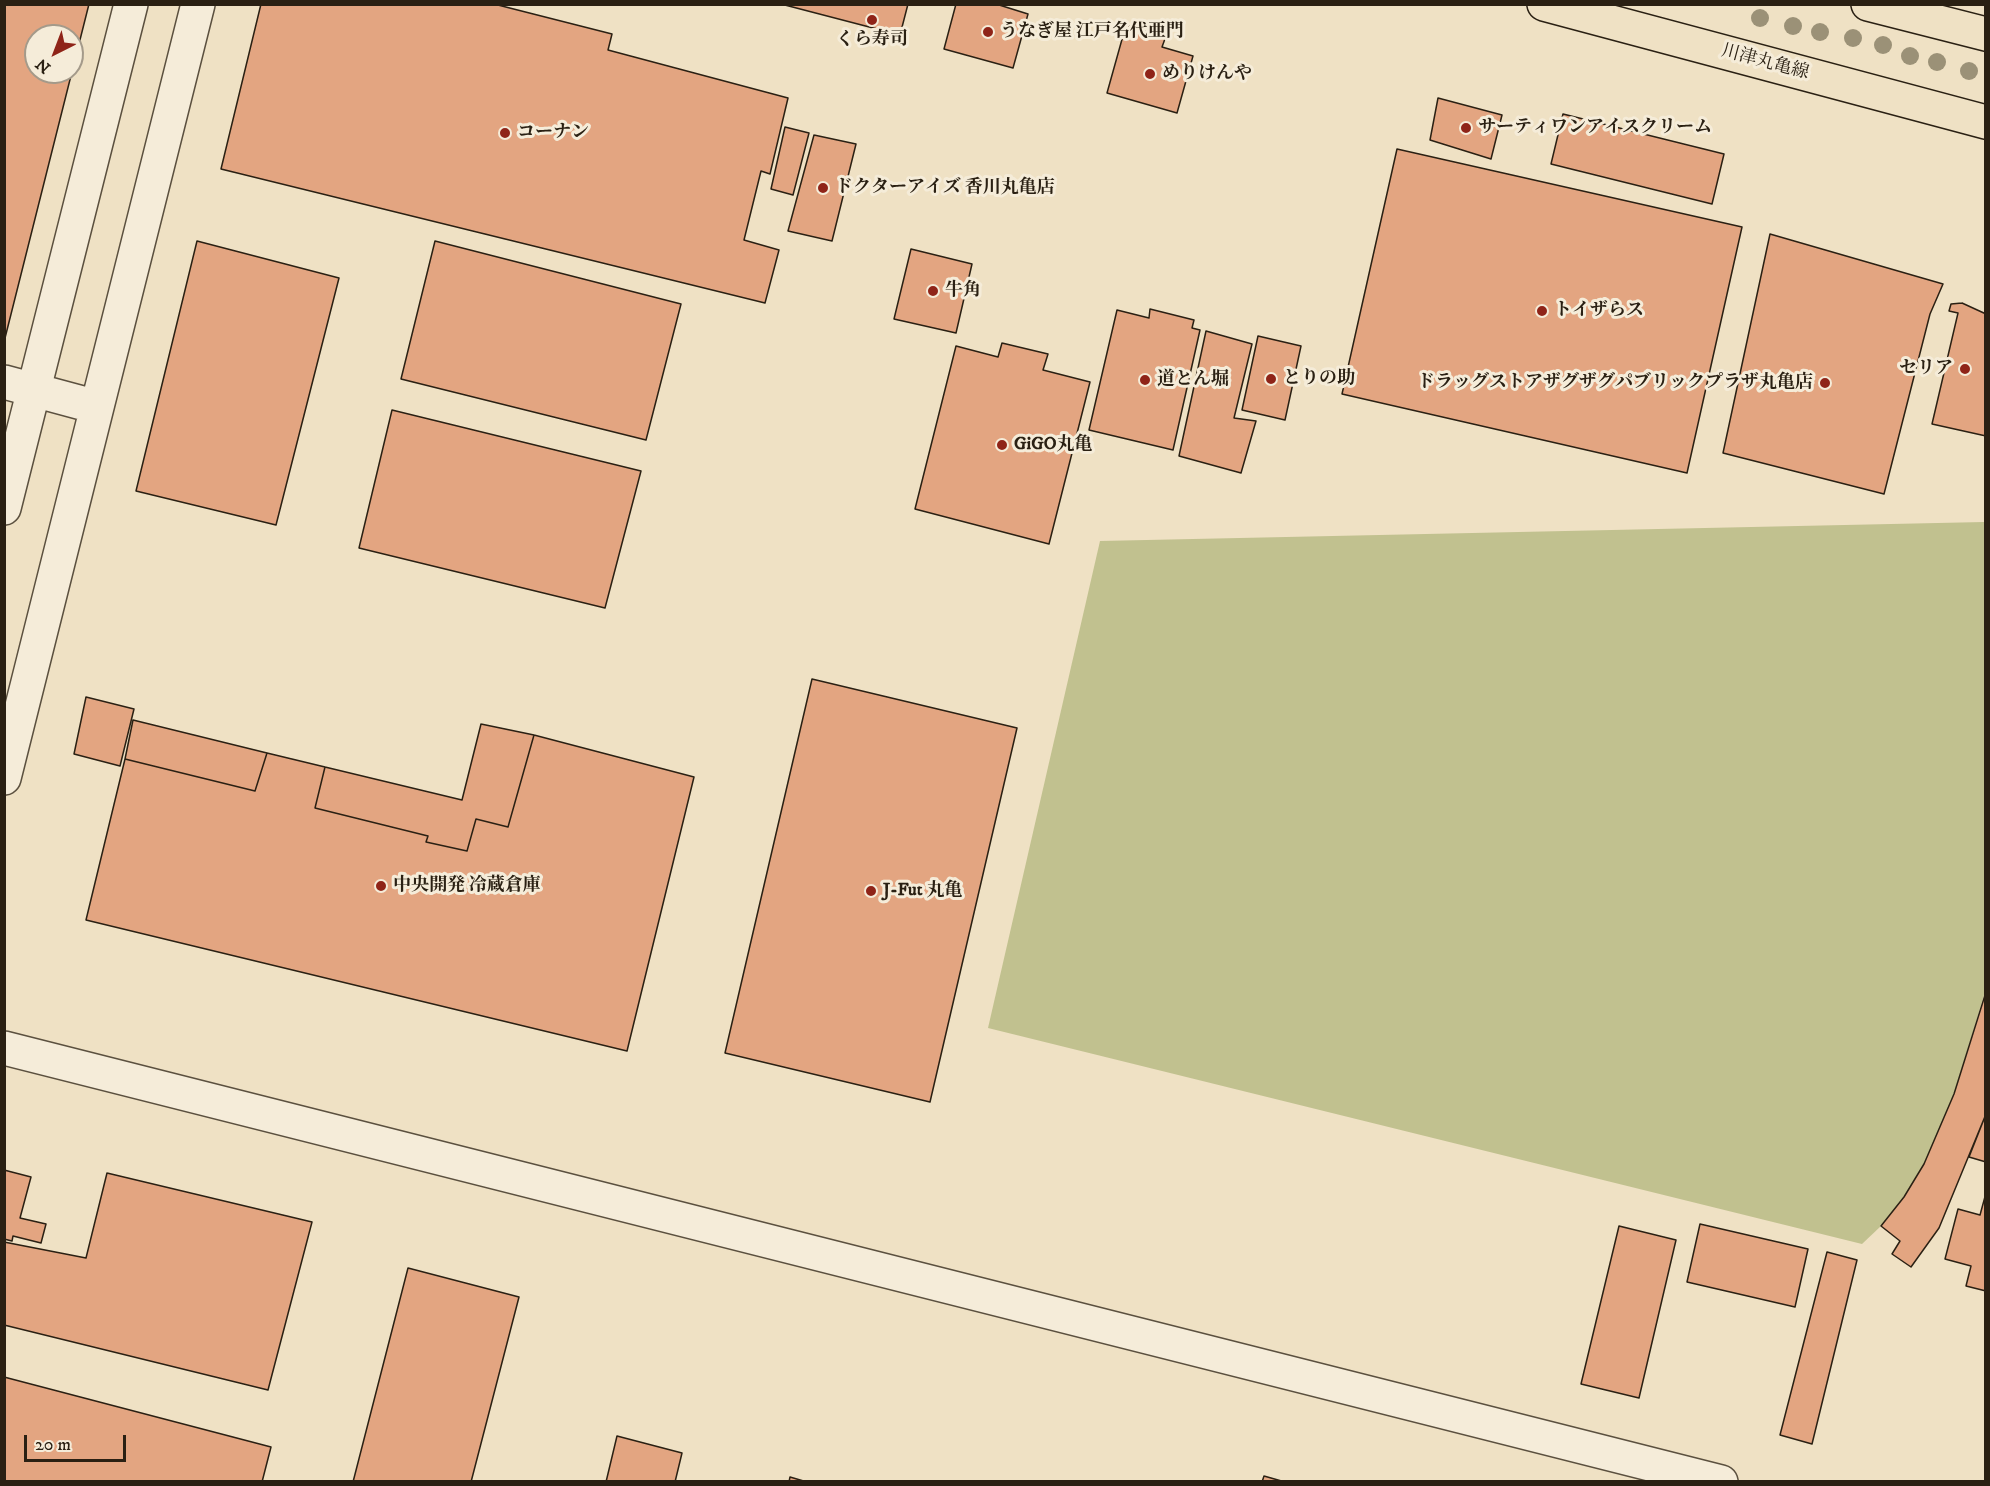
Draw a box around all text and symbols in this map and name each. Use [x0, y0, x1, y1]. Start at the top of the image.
marker: くら寿司 [865, 13, 879, 27]
place label: うなぎ屋 江戸名代亜門 [1000, 21, 1184, 43]
north arrow [24, 24, 84, 84]
marker: うなぎ屋 江戸名代亜門 [981, 25, 995, 39]
place label: くら寿司 [836, 29, 908, 51]
street label: 川津丸亀線 [1719, 41, 1811, 85]
text: N [32, 54, 55, 78]
place label: めりけんや [1162, 63, 1252, 85]
marker: めりけんや [1143, 67, 1157, 81]
place label: サーティワンアイスクリーム [1478, 117, 1712, 139]
marker: サーティワンアイスクリーム [1459, 121, 1473, 135]
place label: コーナン [517, 122, 589, 144]
marker: コーナン [498, 126, 512, 140]
place label: ドクターアイズ 香川丸亀店 [835, 177, 1055, 199]
marker: ドクターアイズ 香川丸亀店 [816, 181, 830, 195]
place label: 牛角 [945, 280, 981, 302]
marker: 牛角 [926, 284, 940, 298]
place label: トイザらス [1554, 300, 1644, 322]
marker: トイザらス [1535, 304, 1549, 318]
place label: セリア [1899, 358, 1953, 380]
marker: セリア [1958, 362, 1972, 376]
place label: とりの助 [1283, 368, 1355, 390]
place label: 道とん堀 [1157, 369, 1229, 391]
marker: とりの助 [1264, 372, 1278, 386]
place label: ドラッグストアザグザグパブリックプラザ丸亀店 [1417, 372, 1813, 394]
marker: 道とん堀 [1138, 373, 1152, 387]
marker: ドラッグストアザグザグパブリックプラザ丸亀店 [1818, 376, 1832, 390]
place label: GiGO丸亀 [1014, 434, 1093, 456]
marker: GiGO丸亀 [995, 438, 1009, 452]
place label: 中央開発 冷蔵倉庫 [393, 875, 541, 897]
marker: 中央開発 冷蔵倉庫 [374, 879, 388, 893]
place label: J-Fut 丸亀 [883, 880, 962, 902]
marker: J-Fut 丸亀 [864, 884, 878, 898]
scale bar [27, 1423, 129, 1461]
text: 20 m [35, 1434, 71, 1456]

